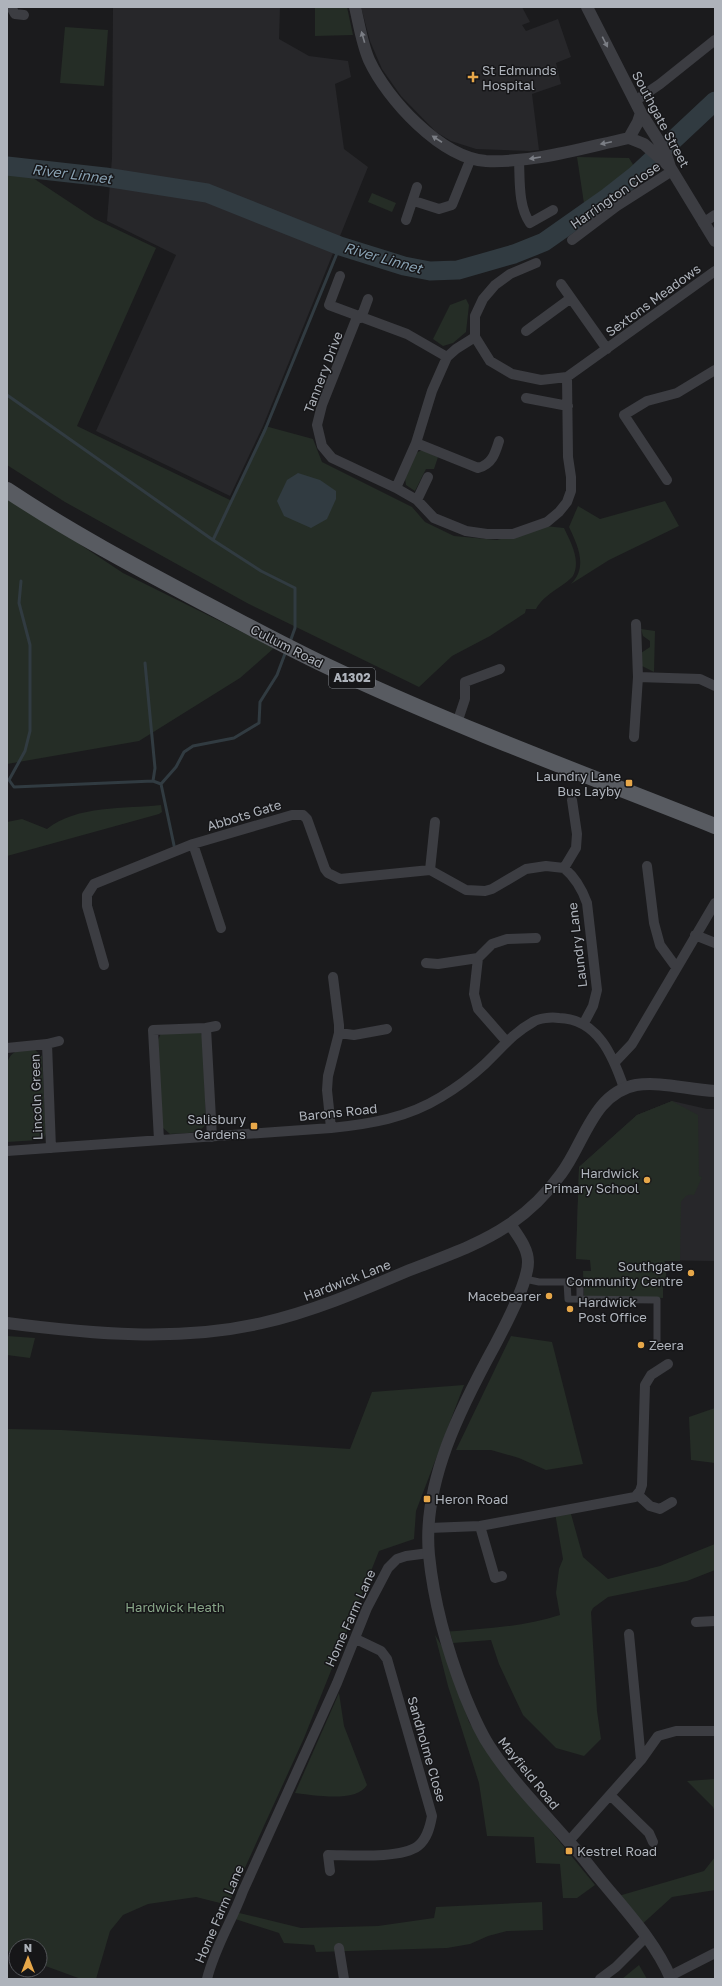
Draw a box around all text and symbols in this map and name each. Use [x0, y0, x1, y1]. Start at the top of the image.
one-way arrow [360, 30, 366, 42]
one-way arrow [601, 36, 608, 48]
place label: St Edmunds Hospital [482, 62, 557, 93]
street label: Southgate Street [629, 68, 693, 170]
marker: St Edmunds Hospital [467, 71, 479, 83]
one-way arrow [431, 136, 443, 143]
one-way arrow [599, 141, 612, 147]
one-way arrow [529, 155, 541, 161]
street label: Harrington Close [567, 158, 663, 232]
water label: River Linnet [31, 160, 114, 187]
water label: River Linnet [342, 238, 426, 277]
street label: Sextons Meadows [602, 260, 704, 340]
street label: Tannery Drive [300, 329, 346, 415]
street label: Cullum Road [248, 621, 326, 671]
road number: A1302 [329, 668, 375, 688]
place label: Laundry Lane Bus Layby [536, 768, 622, 799]
marker: Laundry Lane Bus Layby [624, 778, 634, 788]
street label: Abbots Gate [205, 796, 283, 834]
street label: Laundry Lane [564, 902, 590, 988]
street label: Lincoln Green [26, 1054, 46, 1140]
street label: Barons Road [298, 1100, 378, 1124]
place label: Salisbury Gardens [187, 1111, 247, 1142]
marker: Salisbury Gardens [249, 1121, 259, 1131]
place label: Hardwick Primary School [544, 1165, 640, 1196]
marker: Hardwick Primary School [642, 1175, 652, 1185]
street label: Hardwick Lane [301, 1256, 393, 1304]
place label: Southgate Community Centre [566, 1258, 683, 1289]
marker: Southgate Community Centre [686, 1268, 696, 1278]
place label: Macebearer [467, 1288, 541, 1304]
marker: Macebearer [544, 1291, 554, 1301]
place label: Hardwick Post Office [578, 1294, 647, 1325]
marker: Hardwick Post Office [565, 1304, 575, 1314]
place label: Zeera [649, 1337, 684, 1353]
marker: Zeera [636, 1340, 646, 1350]
place label: Heron Road [435, 1491, 508, 1507]
marker: Heron Road [422, 1494, 432, 1504]
street label: Home Farm Lane [321, 1567, 379, 1669]
park label: Hardwick Heath [125, 1599, 225, 1615]
street label: Sandholme Close [404, 1694, 450, 1804]
street label: Mayfield Road [495, 1733, 563, 1813]
place label: Kestrel Road [577, 1843, 657, 1859]
marker: Kestrel Road [564, 1846, 574, 1856]
street label: Home Farm Lane [191, 1863, 247, 1965]
north arrow [8, 1938, 48, 1978]
text: N [24, 1941, 32, 1954]

